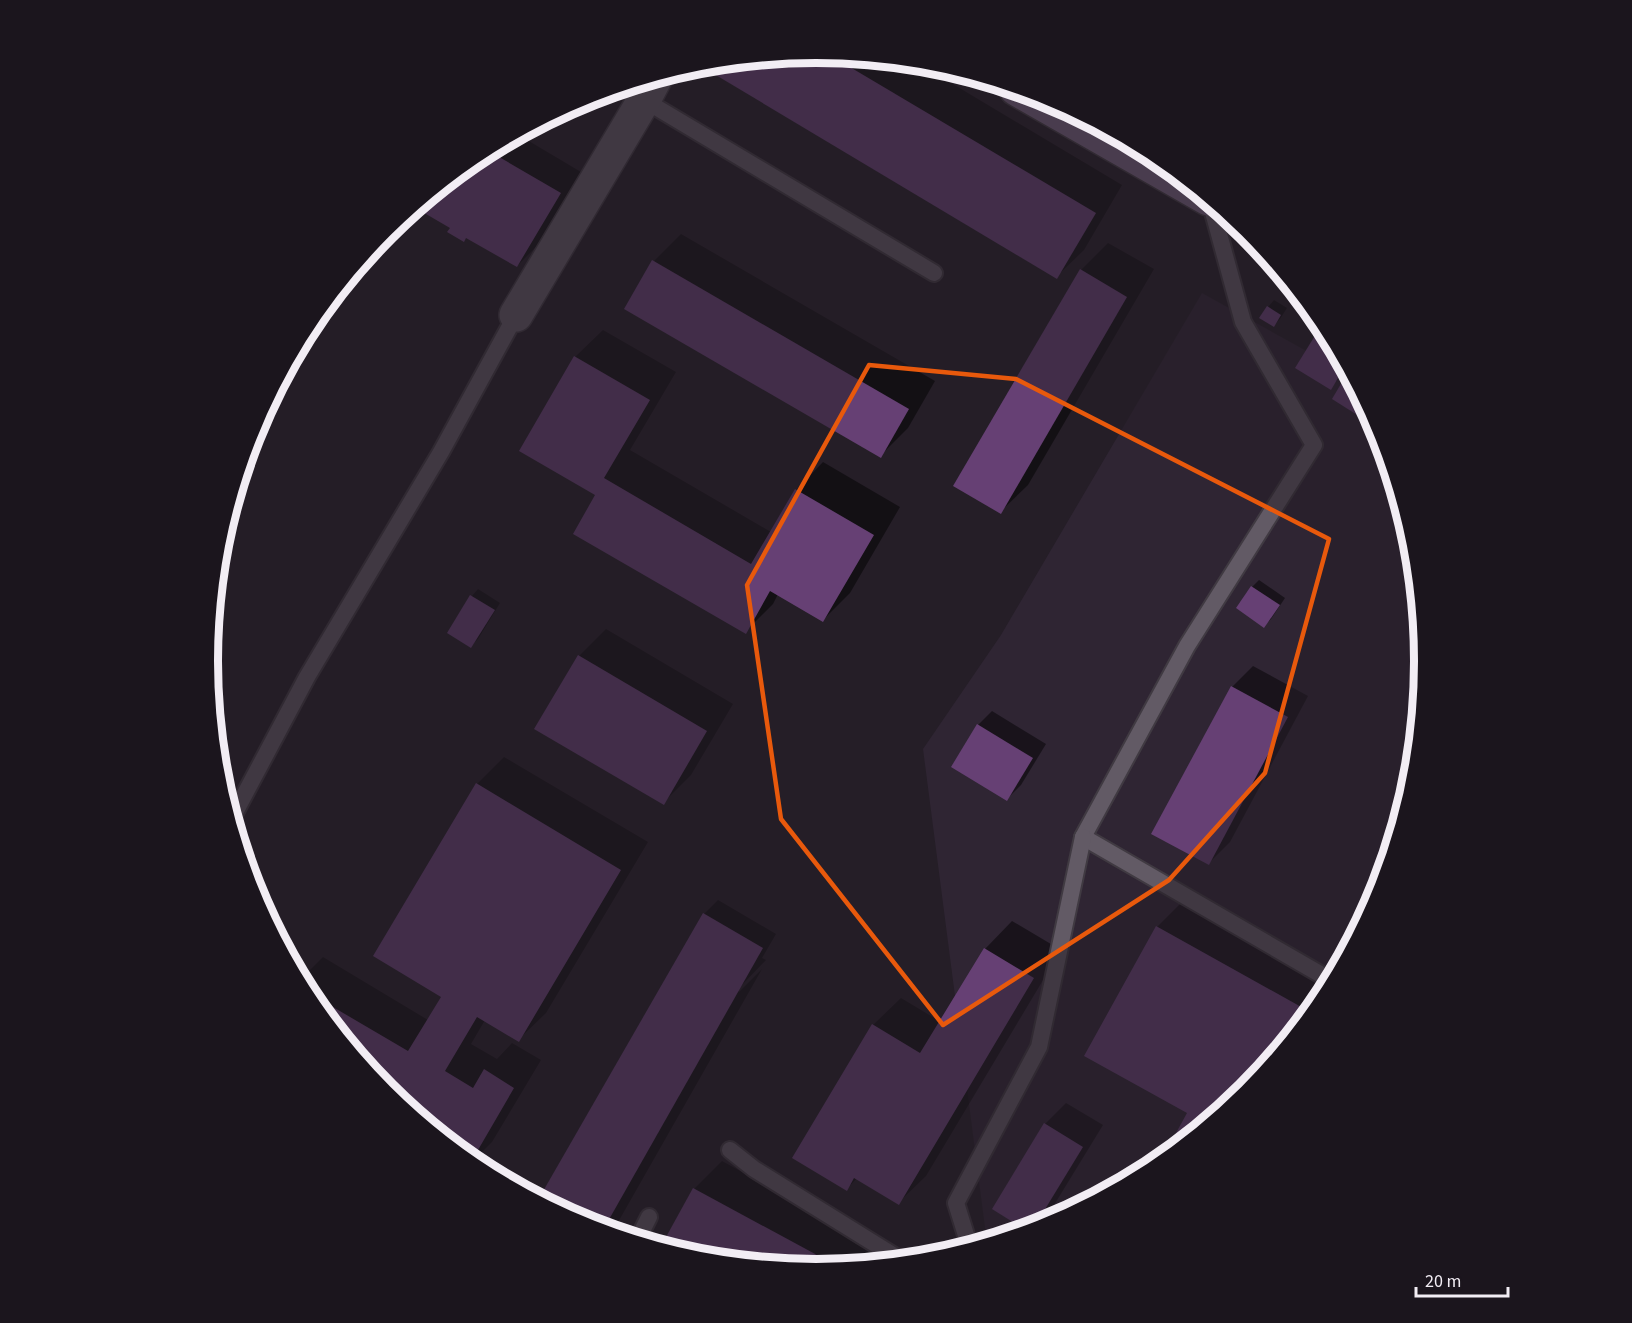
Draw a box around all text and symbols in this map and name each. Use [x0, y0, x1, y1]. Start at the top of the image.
scale bar [1416, 1260, 1508, 1298]
text: 20 m [1425, 1269, 1461, 1294]

